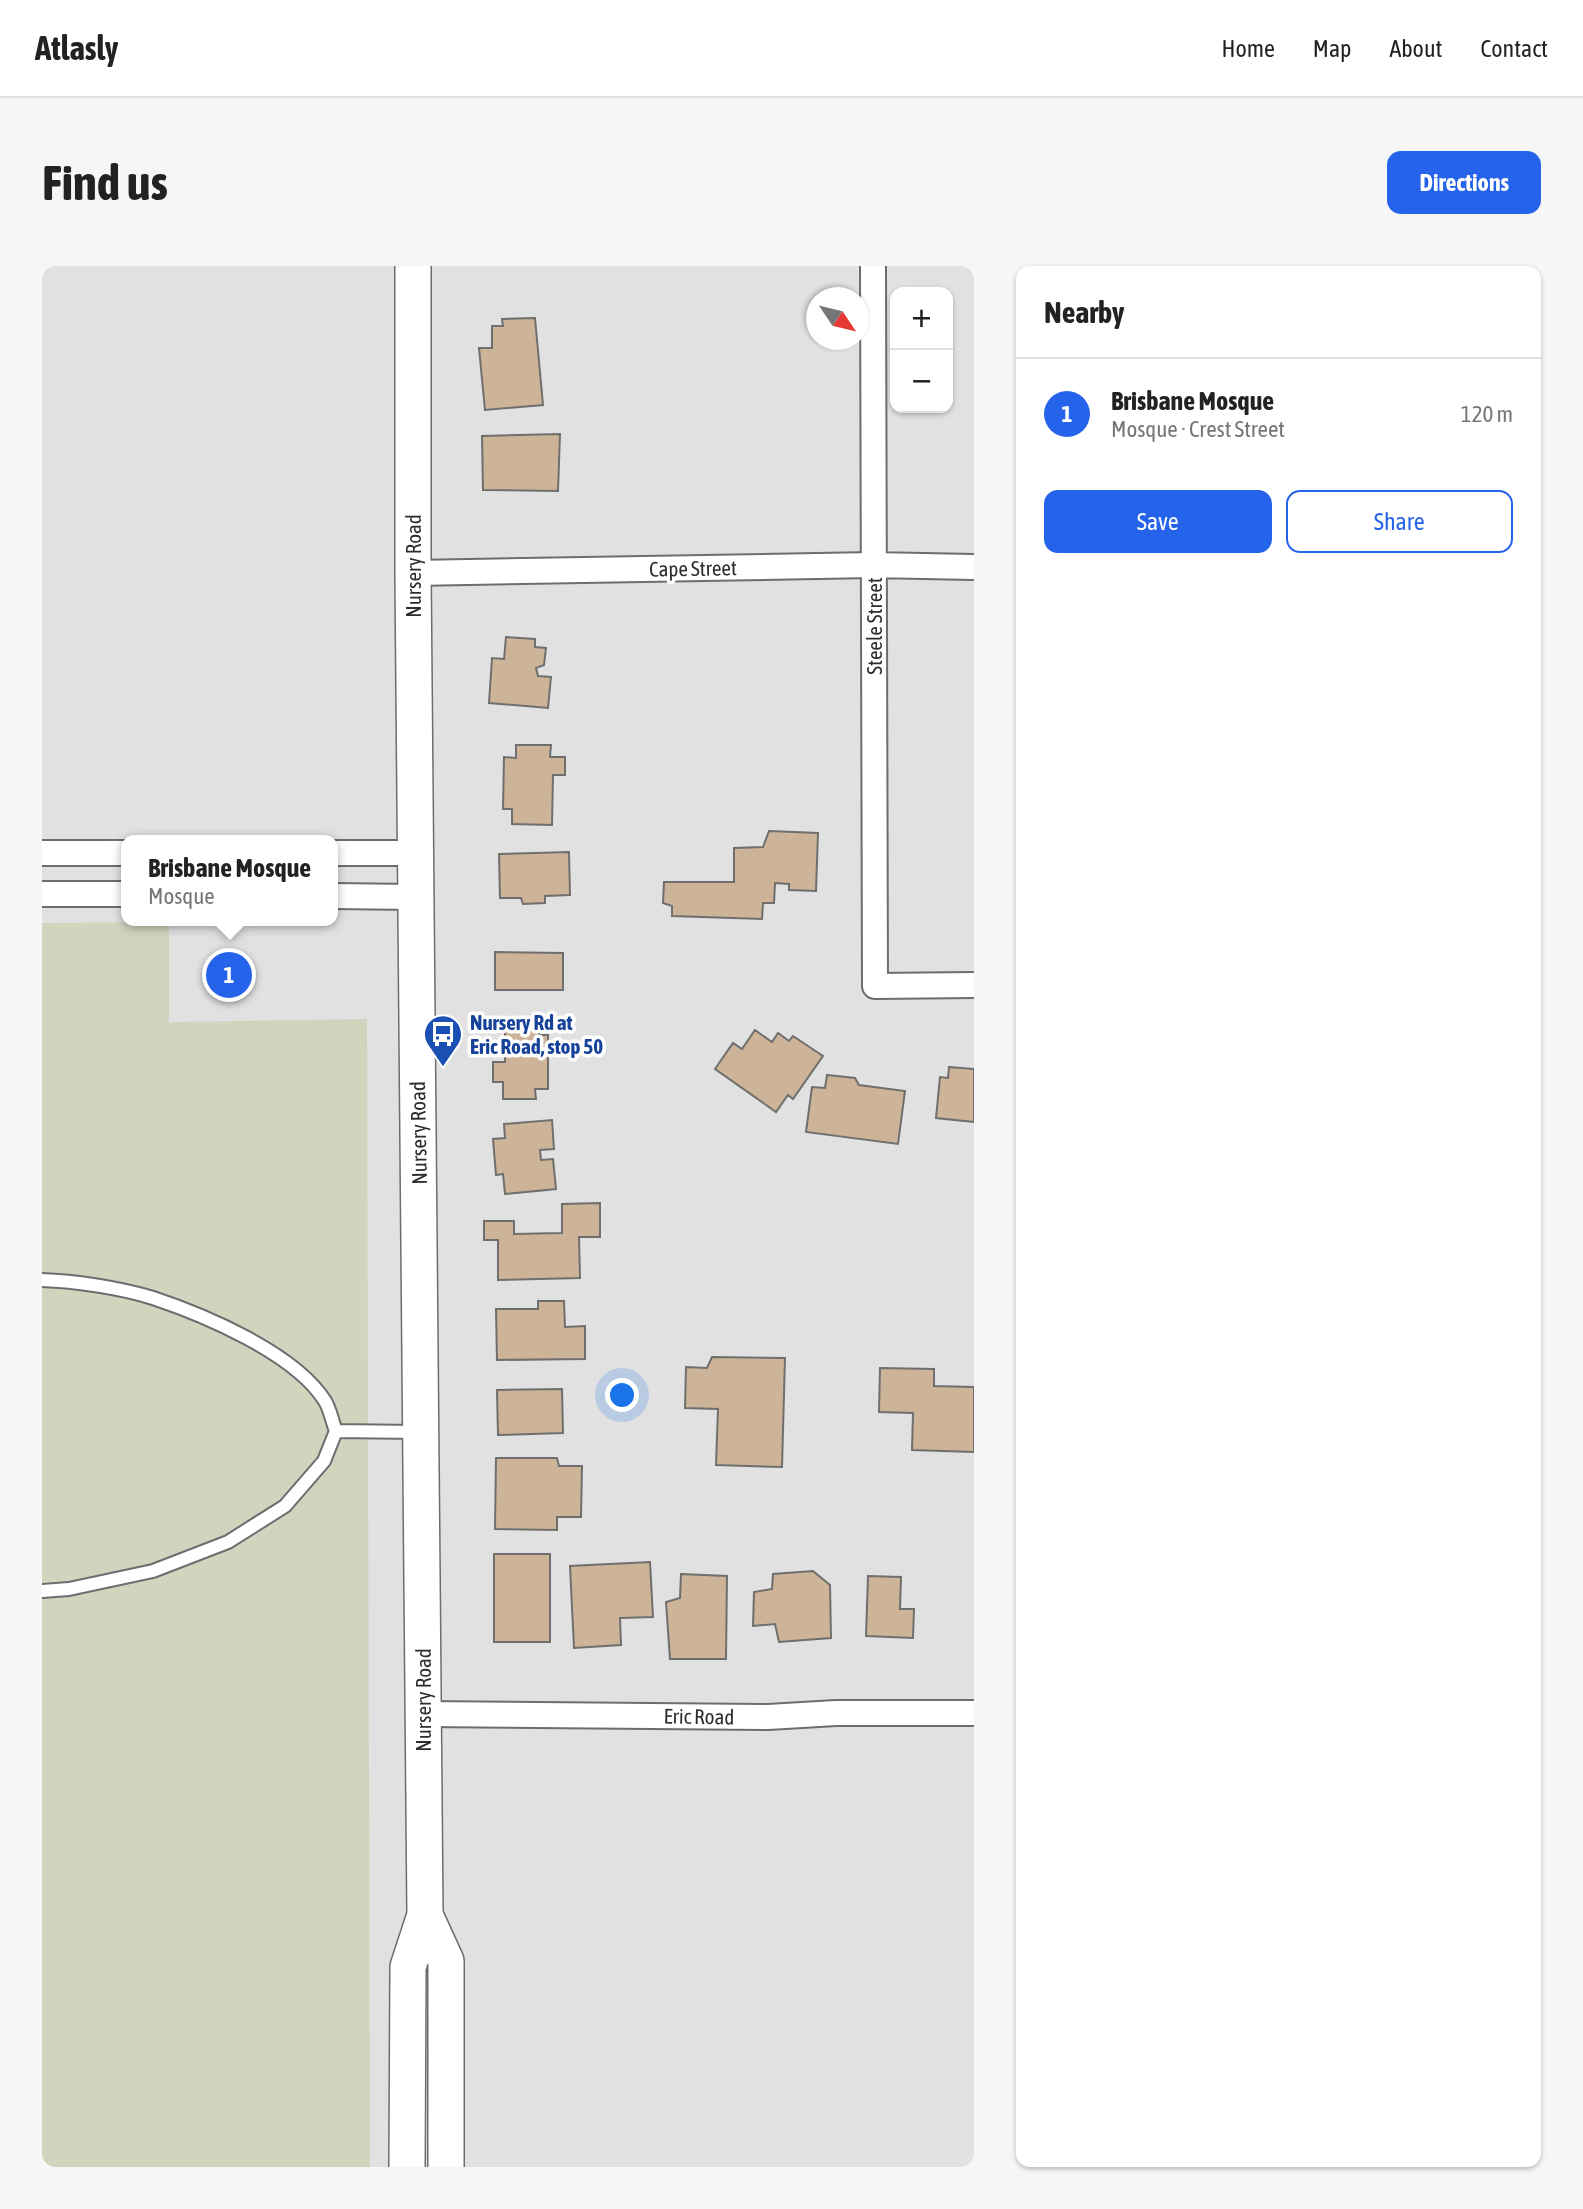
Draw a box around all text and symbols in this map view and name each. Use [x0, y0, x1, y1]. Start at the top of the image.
text: Atlasly [35, 29, 118, 67]
text: Home [1221, 35, 1275, 62]
text: Map [1313, 35, 1351, 62]
text: About [1389, 35, 1442, 62]
text: Contact [1480, 35, 1548, 62]
button: Directions [1387, 151, 1541, 214]
text: Find us [42, 154, 168, 210]
north arrow [806, 287, 869, 350]
map controls [890, 287, 953, 413]
button: + [890, 287, 953, 350]
text: Nearby [1044, 295, 1124, 329]
button: − [890, 350, 953, 413]
text: Brisbane Mosque [1111, 386, 1274, 416]
text: 1 [1062, 401, 1072, 427]
text: 120 m [1461, 401, 1513, 427]
text: Mosque · Crest Street [1111, 416, 1285, 442]
button: Save [1044, 490, 1272, 553]
button: Share [1286, 490, 1513, 553]
street label: Nursery Road [401, 514, 425, 618]
street label: Cape Street [649, 555, 737, 581]
street label: Steele Street [862, 577, 886, 675]
popup [121, 835, 338, 926]
text: Brisbane Mosque [148, 853, 311, 883]
text: Mosque [148, 883, 215, 909]
pin: 1 [206, 949, 252, 1001]
place label: Nursery Rd at Eric Road, stop 50 [470, 1010, 603, 1058]
bus stop icon: Nursery Rd at Eric Road, stop 50 [422, 1013, 464, 1068]
street label: Nursery Road [405, 1081, 431, 1185]
your location [605, 1378, 639, 1412]
street label: Nursery Road [411, 1648, 435, 1752]
street label: Eric Road [663, 1703, 735, 1729]

